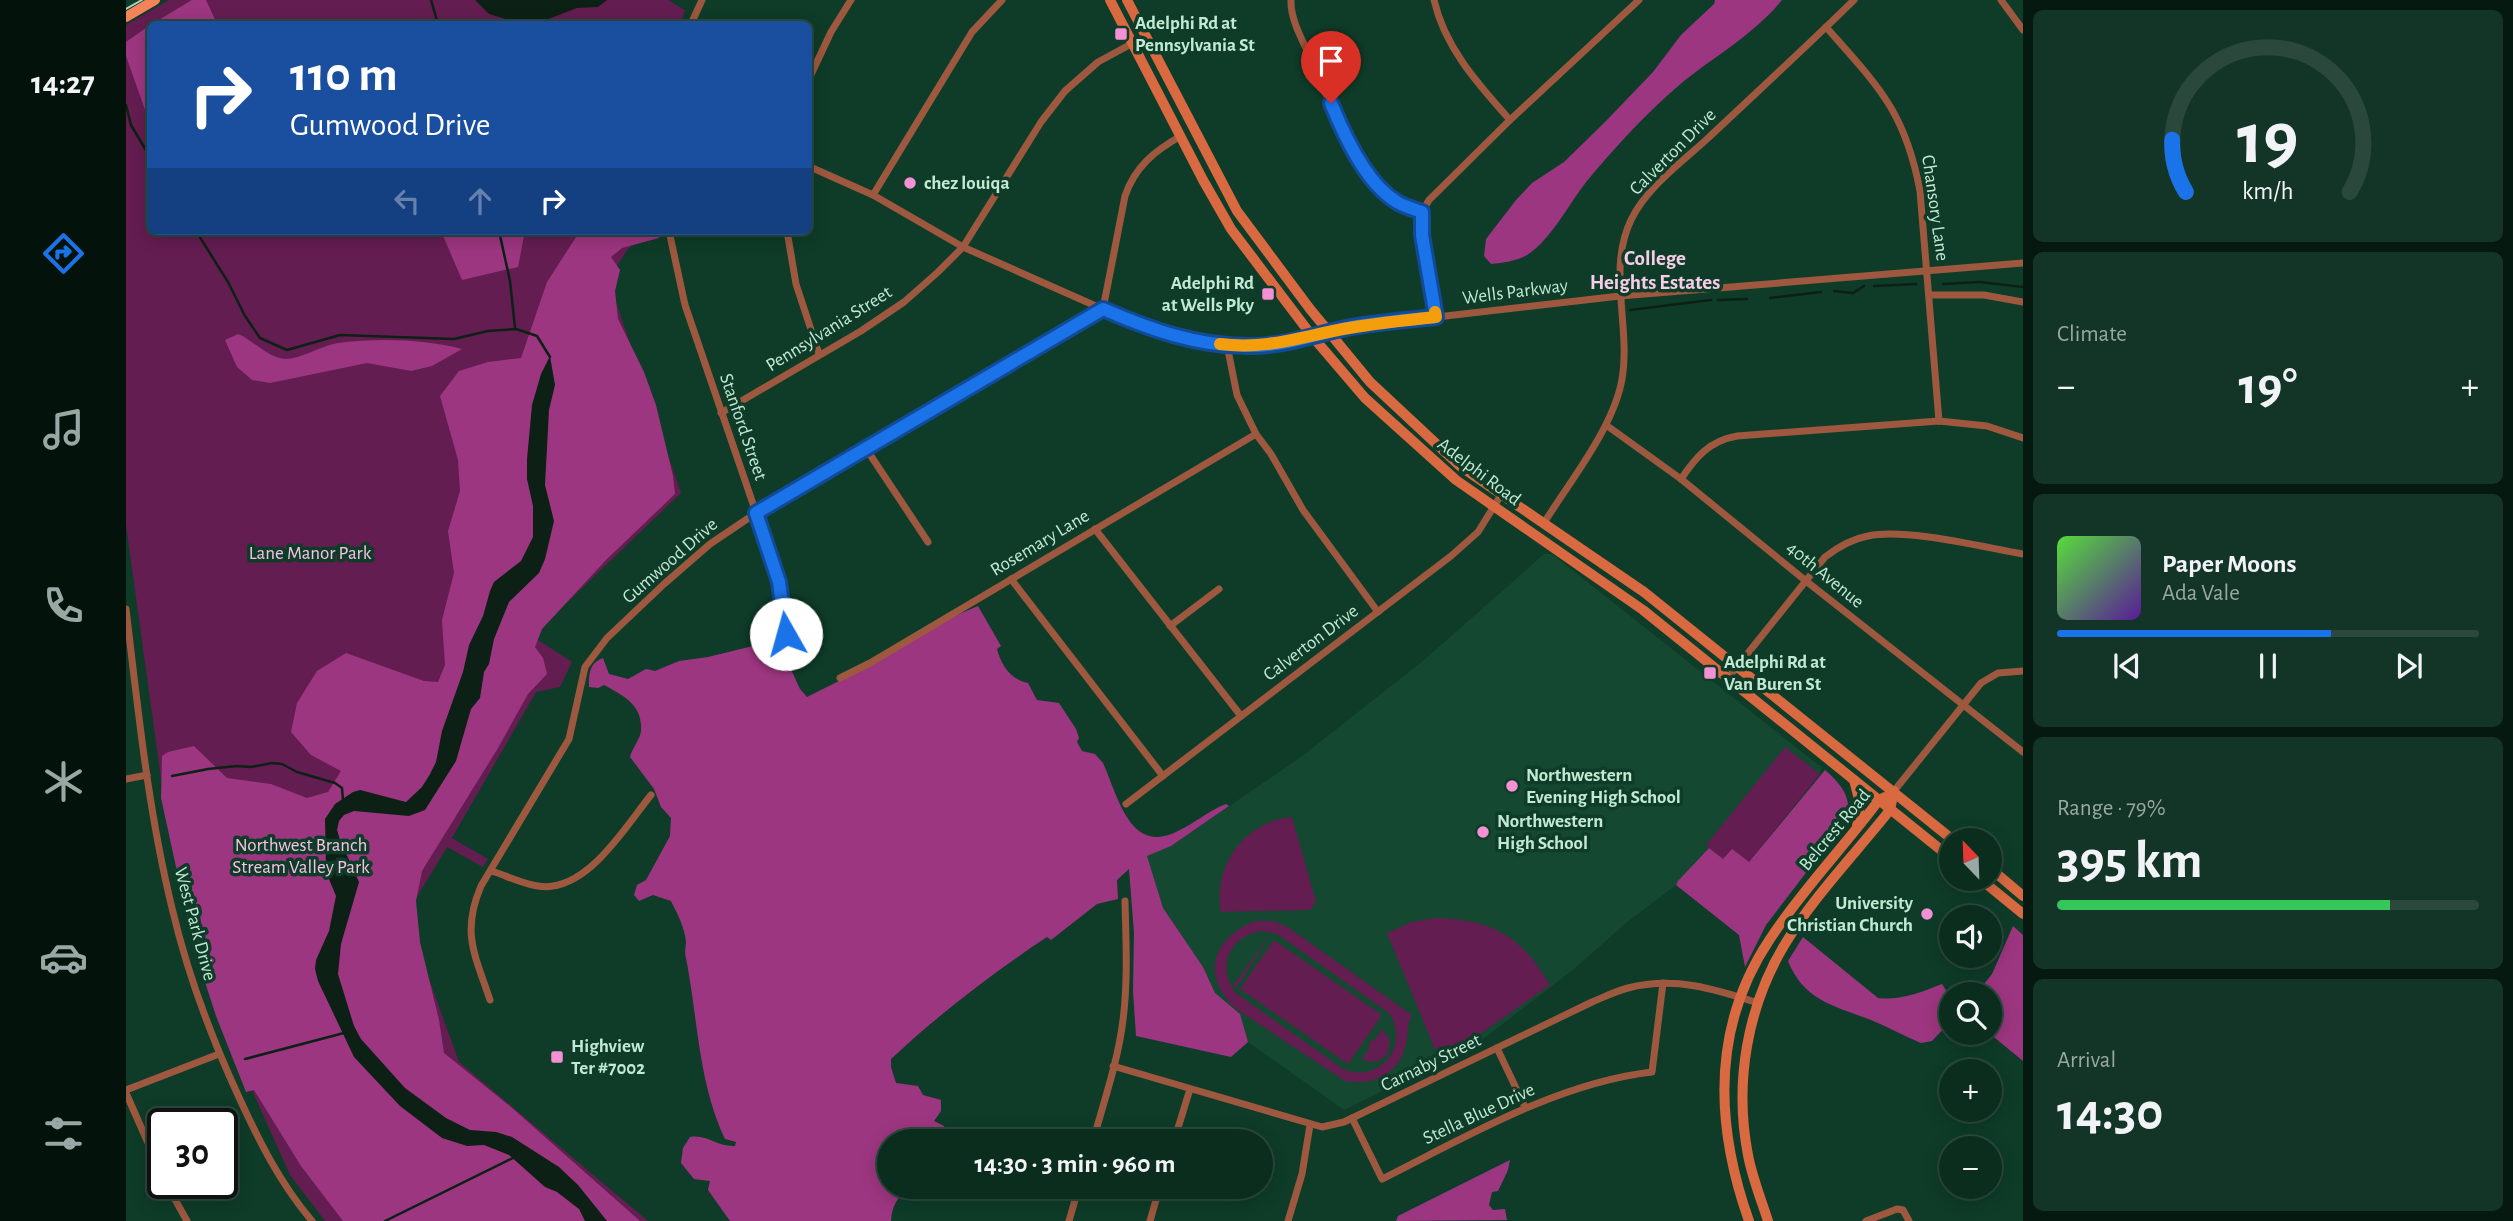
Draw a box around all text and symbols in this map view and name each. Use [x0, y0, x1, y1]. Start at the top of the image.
place label: Adelphi Rd at Pennsylvania St [1135, 14, 1255, 55]
marker: Adelphi Rd at Pennsylvania St [1113, 26, 1129, 42]
pin [1301, 31, 1361, 103]
icon: arrive [1312, 42, 1350, 80]
icon: right [175, 49, 266, 140]
text: 110 m [290, 51, 398, 100]
text: 14:27 [31, 67, 95, 99]
text: 19 [2237, 104, 2299, 177]
street label: Calverton Drive [1626, 105, 1720, 199]
text: Gumwood Drive [290, 109, 491, 141]
street label: Chansory Lane [1918, 154, 1952, 262]
place label: chez louiqa [924, 174, 1010, 193]
marker: chez louiqa [902, 175, 918, 191]
text: km/h [2242, 179, 2294, 204]
icon: left [388, 182, 426, 220]
icon: ahead [461, 182, 499, 220]
icon: right [534, 182, 572, 220]
icon: directions [39, 229, 88, 278]
district label: College Heights Estates [1590, 248, 1720, 293]
place label: Adelphi Rd at Wells Pky [1162, 274, 1255, 315]
street label: Wells Parkway [1461, 276, 1569, 308]
street label: Pennsylvania Street [763, 283, 895, 375]
marker: Adelphi Rd at Wells Pky [1260, 286, 1276, 302]
text: Climate [2057, 323, 2127, 346]
text: 19° [2238, 361, 2298, 413]
text: − [2057, 368, 2075, 406]
text: + [2461, 368, 2479, 406]
street label: Stanford Street [716, 371, 770, 483]
icon: music [39, 405, 88, 454]
street label: Adelphi Road [1434, 435, 1524, 509]
street label: Rosemary Lane [987, 506, 1093, 580]
street label: Gumwood Drive [619, 515, 721, 607]
street label: 40th Avenue [1783, 538, 1867, 612]
park label: Lane Manor Park [249, 544, 372, 563]
text: Paper Moons [2162, 551, 2297, 577]
icon: phone [39, 581, 88, 630]
text: Ada Vale [2162, 582, 2240, 605]
position arrow [749, 597, 823, 671]
street label: Calverton Drive [1260, 601, 1362, 685]
icon: previous [2108, 647, 2146, 685]
icon: pause [2249, 647, 2287, 685]
icon: next [2390, 647, 2428, 685]
place label: Adelphi Rd at Van Buren St [1724, 653, 1826, 694]
marker: Adelphi Rd at Van Buren St [1702, 665, 1718, 681]
icon: climate [39, 757, 88, 806]
place label: Northwestern Evening High School [1526, 766, 1681, 807]
marker: Northwestern Evening High School [1504, 778, 1520, 794]
street label: Belcrest Road [1796, 786, 1874, 874]
text: Range · 79% [2057, 797, 2166, 820]
place label: Northwestern High School [1497, 812, 1603, 853]
marker: Northwestern High School [1475, 824, 1491, 840]
north arrow [1939, 828, 2002, 891]
map controls [1939, 828, 2002, 1199]
text: 395 km [2057, 835, 2203, 887]
park label: Northwest Branch Stream Valley Park [232, 836, 370, 877]
street label: West Park Drive [171, 865, 219, 983]
place label: University Christian Church [1787, 894, 1913, 935]
button: sound [1939, 905, 2002, 968]
marker: University Christian Church [1919, 906, 1935, 922]
icon: car [39, 933, 88, 982]
button: search [1939, 982, 2002, 1045]
street label: Carnaby Street [1378, 1031, 1484, 1095]
place label: Highview Ter #7002 [571, 1037, 645, 1078]
marker: Highview Ter #7002 [549, 1049, 565, 1065]
text: Arrival [2057, 1049, 2116, 1072]
button: + [1939, 1059, 2002, 1122]
street label: Stella Blue Drive [1420, 1080, 1538, 1148]
text: 14:30 [2057, 1087, 2163, 1139]
speed limit sign: 30 [147, 1108, 238, 1199]
icon: filters [39, 1109, 88, 1158]
button: − [1939, 1136, 2002, 1199]
text: 14:30 · 3 min · 960 m [975, 1151, 1175, 1177]

